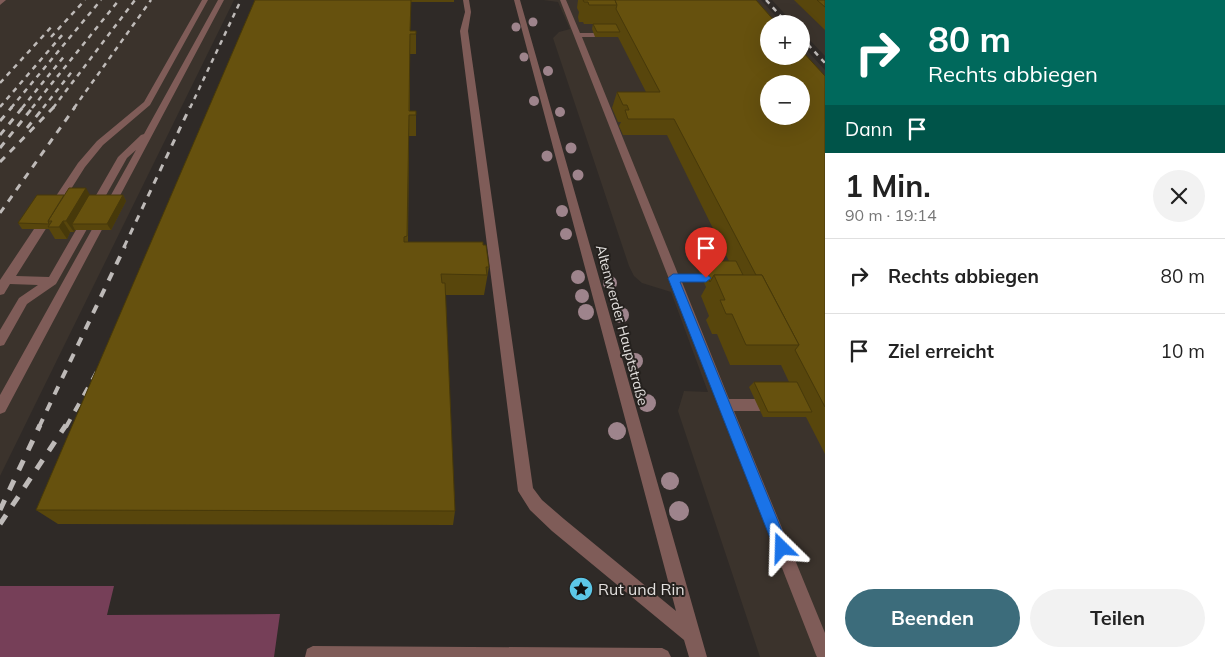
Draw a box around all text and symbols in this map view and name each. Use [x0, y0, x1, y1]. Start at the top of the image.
map controls [760, 15, 810, 125]
button: + [760, 15, 810, 65]
text: 80 m [928, 17, 1011, 61]
icon: right [845, 20, 910, 85]
text: Rechts abbiegen [928, 60, 1098, 88]
button: − [760, 75, 810, 125]
icon: arrive [903, 115, 931, 143]
text: Dann [845, 117, 893, 141]
text: 1 Min. [845, 167, 931, 205]
button: close [1153, 170, 1205, 222]
text: 90 m · 19:14 [845, 205, 937, 225]
pin [685, 227, 727, 278]
icon: arrive [692, 234, 720, 262]
street label: Altenwerder Hauptstraße [592, 243, 652, 407]
icon: right [845, 262, 873, 290]
text: Rechts abbiegen [888, 264, 1039, 288]
text: 80 m [1161, 264, 1205, 288]
icon: arrive [845, 337, 873, 365]
text: Ziel erreicht [888, 339, 994, 363]
text: 10 m [1161, 339, 1205, 363]
position arrow [755, 521, 807, 573]
place icon: Rut und Rin [568, 576, 594, 602]
place label: Rut und Rin [598, 579, 685, 599]
button: Beenden [845, 589, 1020, 647]
button: Teilen [1030, 589, 1205, 647]

